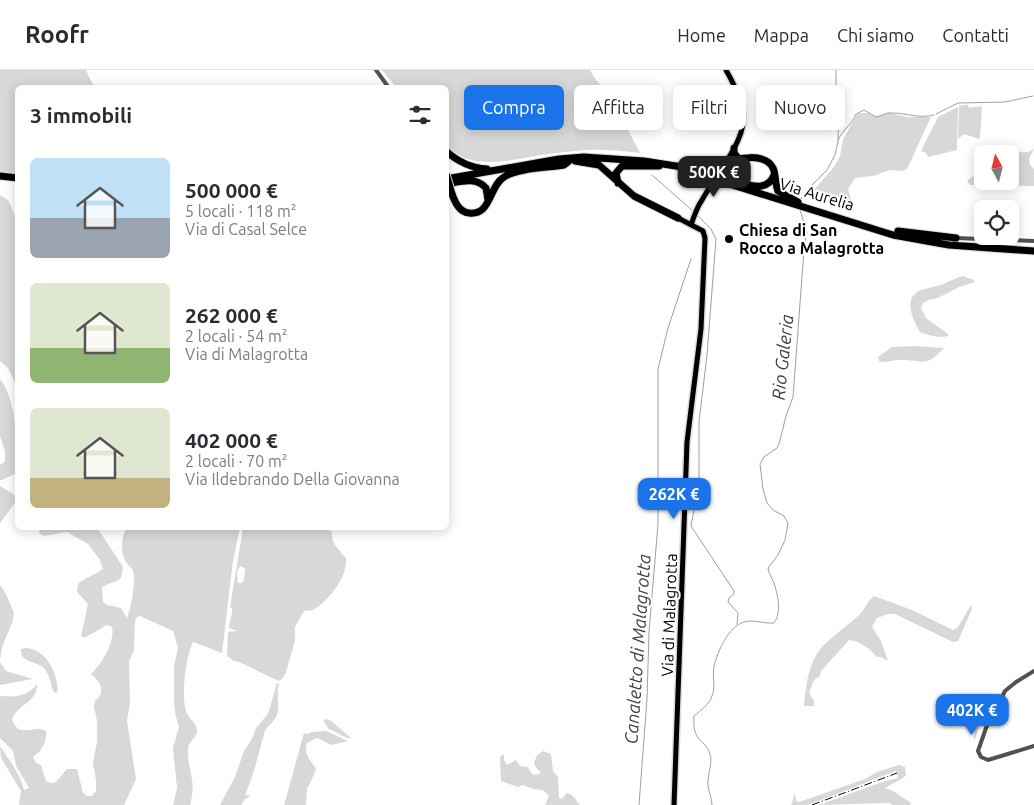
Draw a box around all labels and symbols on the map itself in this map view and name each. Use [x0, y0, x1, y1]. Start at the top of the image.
north arrow [974, 145, 1019, 190]
pin: 500K € [673, 156, 755, 198]
street label: Via Aurelia [777, 174, 857, 214]
place label: Chiesa di San Rocco a Malagrotta [739, 221, 884, 257]
marker: Chiesa di San Rocco a Malagrotta [723, 233, 735, 245]
water label: Rio Galeria [768, 313, 796, 401]
pin: 262K € [633, 478, 715, 520]
water label: Canaletto di Malagrotta [620, 553, 654, 745]
street label: Via di Malagrotta [658, 553, 680, 677]
pin: 402K € [931, 694, 1013, 736]

